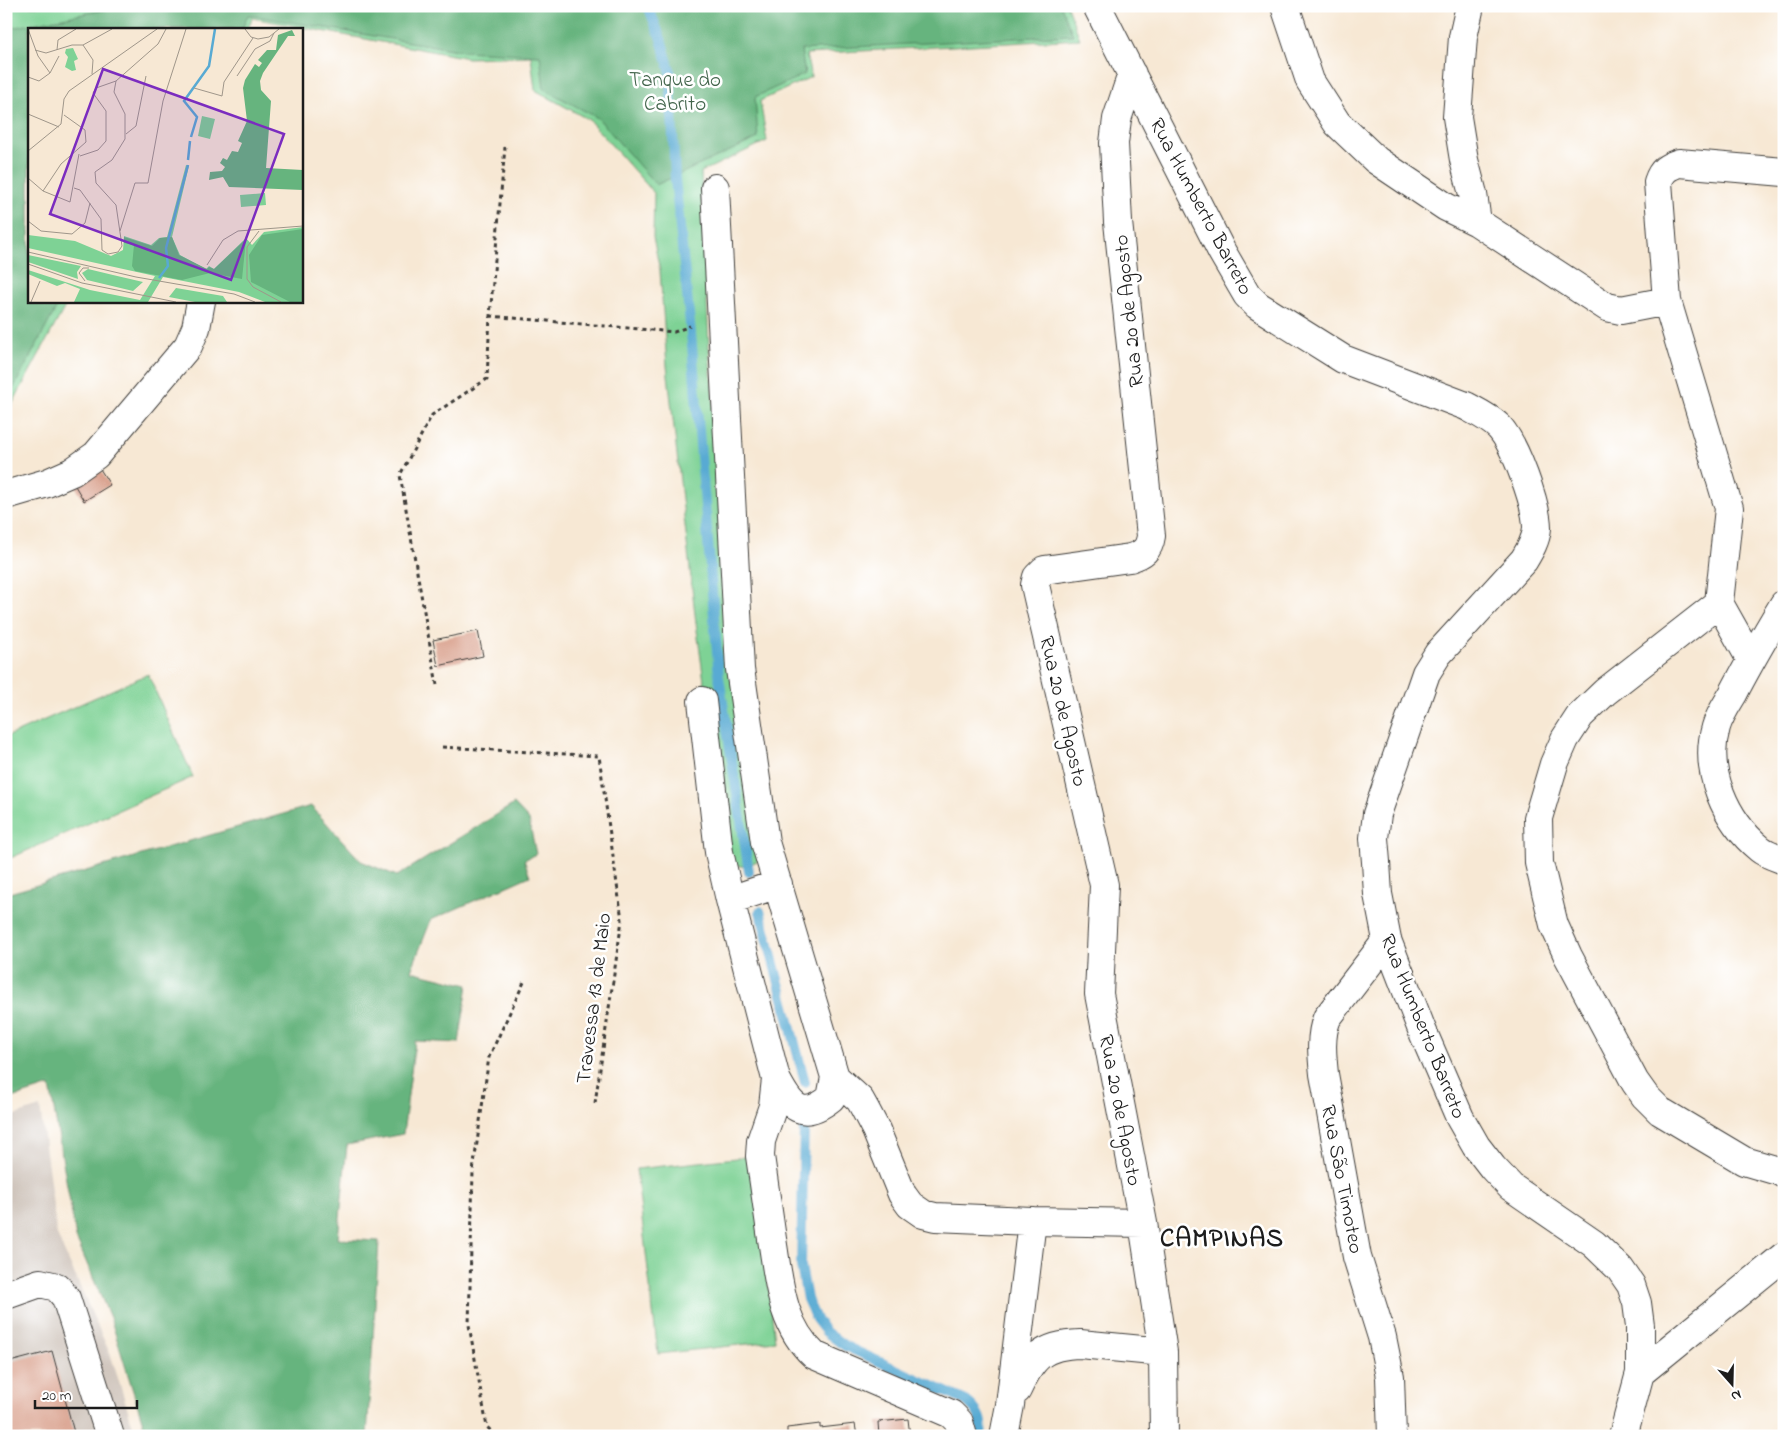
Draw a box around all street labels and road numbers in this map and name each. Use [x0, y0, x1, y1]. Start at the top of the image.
street label: Rua Humberto Barreto [1141, 113, 1260, 301]
street label: Rua 20 de Agosto [1107, 233, 1155, 389]
street label: Rua 20 de Agosto [1028, 633, 1094, 790]
street label: Travessa 13 de Maio [570, 911, 620, 1085]
street label: Rua Humberto Barreto [1371, 930, 1473, 1124]
street label: Rua 20 de Agosto [1088, 1032, 1148, 1189]
street label: Rua São Timoteo [1312, 1102, 1370, 1256]

